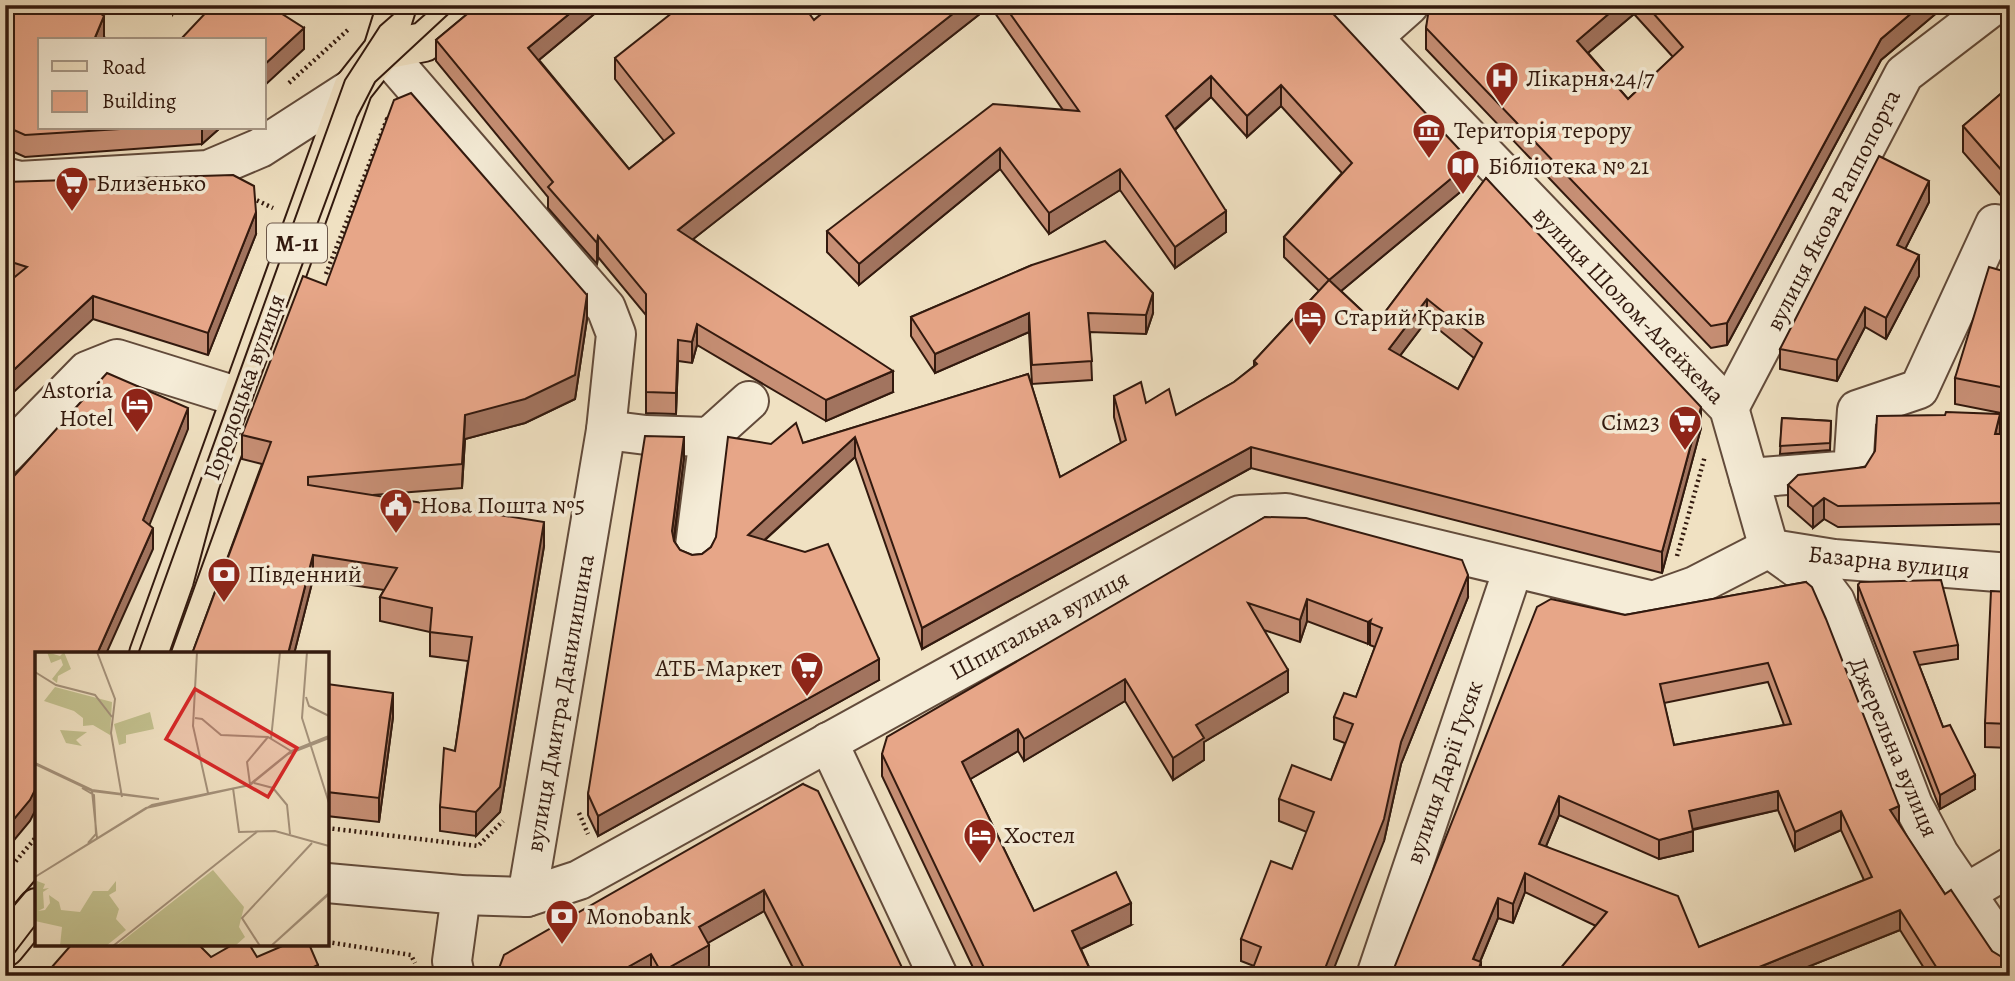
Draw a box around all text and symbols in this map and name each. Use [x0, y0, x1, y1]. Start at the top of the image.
legend [38, 38, 266, 130]
text: Road [102, 53, 146, 81]
hospital icon: Лікарня 24/7 [1483, 59, 1521, 108]
place label: Лікарня 24/7 [1526, 62, 1655, 94]
street label: вулиця Якова Раппопорта [1758, 84, 1908, 336]
text: Building [102, 87, 177, 115]
museum icon: Територія терору [1410, 111, 1448, 160]
place label: Територія терору [1454, 114, 1631, 146]
library icon: Бібліотека № 21 [1444, 147, 1482, 196]
place label: Бібліотека № 21 [1488, 150, 1649, 182]
supermarket icon: Близенько [53, 164, 91, 213]
place label: Близенько [96, 167, 206, 199]
street label: вулиця Шолом-Алейхема [1526, 199, 1732, 411]
road number: М-11 [267, 224, 327, 262]
street label: Городоцька вулиця [195, 290, 293, 484]
hotel icon: Старий Краків [1291, 298, 1329, 347]
place label: Старий Краків [1334, 301, 1485, 333]
place label: Astoria Hotel [41, 374, 114, 434]
hotel icon: Astoria Hotel [118, 385, 156, 434]
supermarket icon: Сім23 [1666, 403, 1704, 452]
place label: Сім23 [1601, 406, 1660, 438]
public building icon: Нова Пошта №5 [377, 486, 415, 535]
place label: Нова Пошта №5 [420, 489, 585, 521]
street label: Базарна вулиця [1807, 538, 1971, 586]
street label: вулиця Дмитра Данилишина [518, 552, 602, 854]
bank icon: Південний [205, 555, 243, 604]
place label: Південний [248, 558, 362, 590]
street label: Шпитальна вулиця [944, 562, 1134, 688]
supermarket icon: АТБ-Маркет [788, 649, 826, 698]
inset map [35, 652, 329, 946]
place label: АТБ-Маркет [654, 652, 782, 684]
street label: Джерельна вулиця [1842, 652, 1946, 842]
street label: вулиця Дарії Гусяк [1398, 676, 1490, 868]
hotel icon: Хостел [961, 816, 999, 865]
place label: Хостел [1004, 819, 1075, 851]
bank icon: Monobank [543, 897, 581, 946]
place label: Monobank [586, 900, 691, 932]

